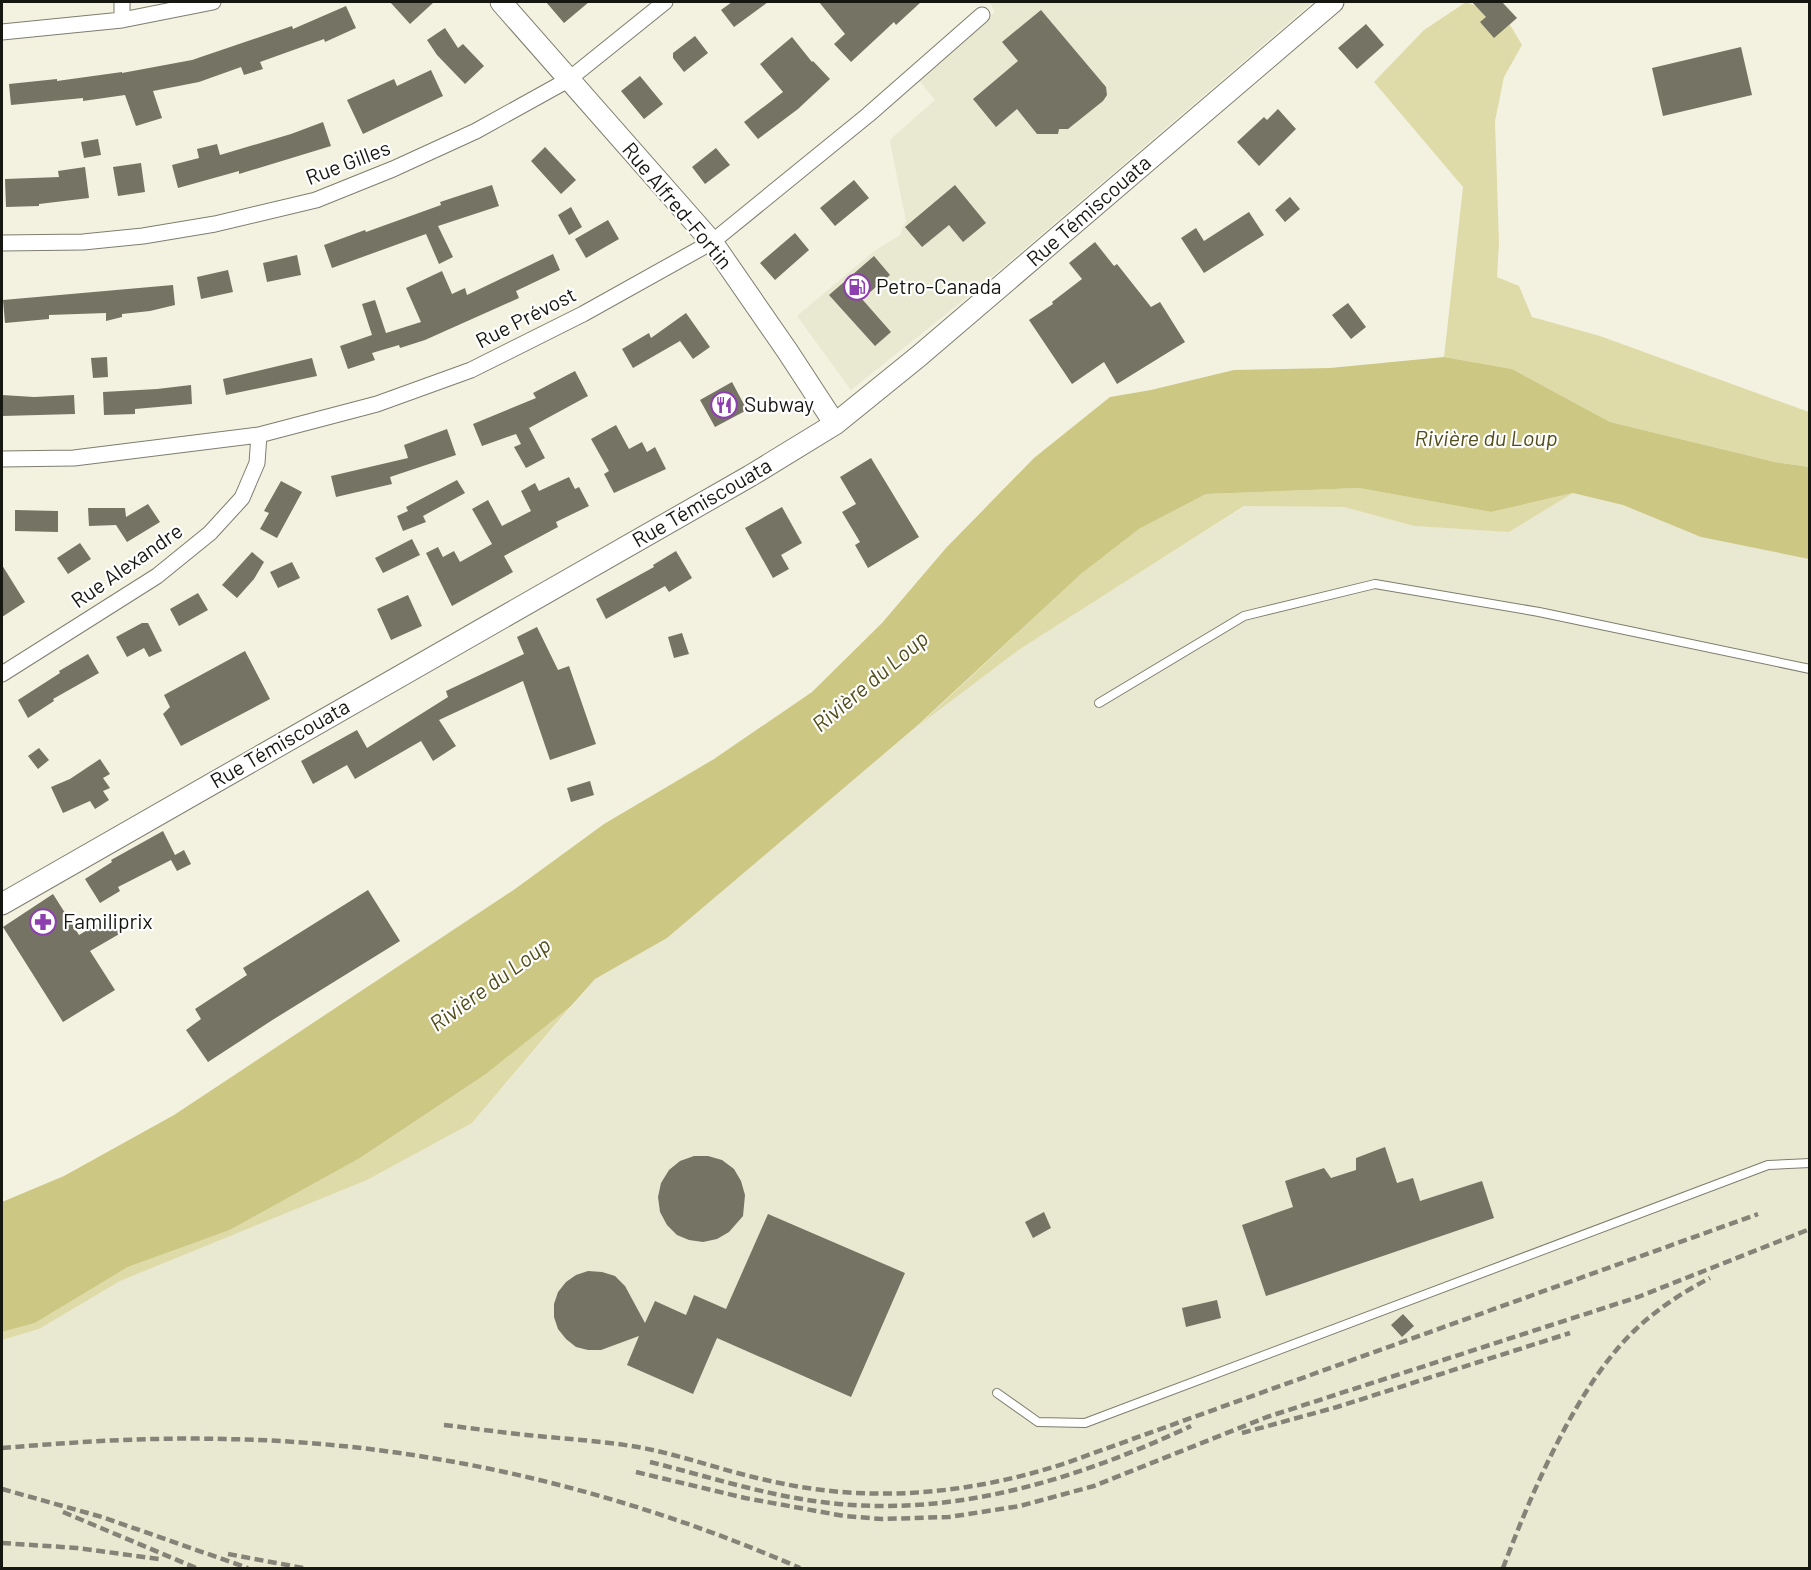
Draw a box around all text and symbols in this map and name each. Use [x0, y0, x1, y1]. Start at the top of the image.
street label: Rue Gilles [302, 134, 393, 189]
street label: Rue Alfred-Fortin [618, 137, 738, 274]
street label: Rue Témiscouata [1021, 149, 1155, 271]
fuel station icon: Petro-Canada [842, 272, 872, 302]
place label: Petro-Canada [876, 273, 1002, 298]
street label: Rue Prévost [471, 281, 580, 353]
restaurant icon: Subway [709, 390, 739, 420]
place label: Subway [744, 391, 814, 416]
water label: Rivière du Loup [1414, 424, 1558, 450]
street label: Rue Témiscouata [627, 452, 775, 552]
street label: Rue Alexandre [66, 517, 187, 612]
water label: Rivière du Loup [806, 624, 933, 736]
street label: Rue Témiscouata [205, 693, 353, 793]
pharmacy icon: Familiprix [28, 907, 58, 937]
place label: Familiprix [63, 908, 153, 933]
water label: Rivière du Loup [424, 931, 555, 1036]

